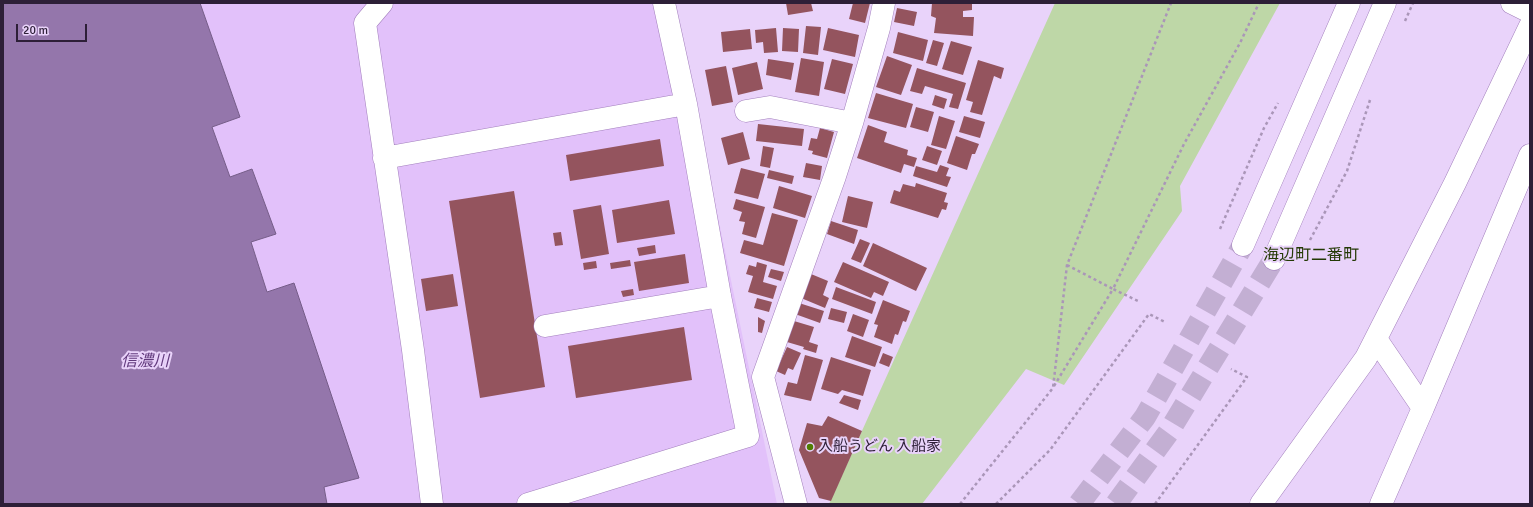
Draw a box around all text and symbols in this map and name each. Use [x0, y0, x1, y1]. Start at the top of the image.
scale bar [18, 16, 89, 42]
text: 20 m [23, 23, 48, 38]
district label: 海辺町二番町 [1263, 246, 1359, 266]
water label: 信濃川 [121, 352, 169, 372]
place label: 入船うどん 入船家 [818, 438, 941, 456]
marker: 入船うどん 入船家 [805, 442, 815, 452]

